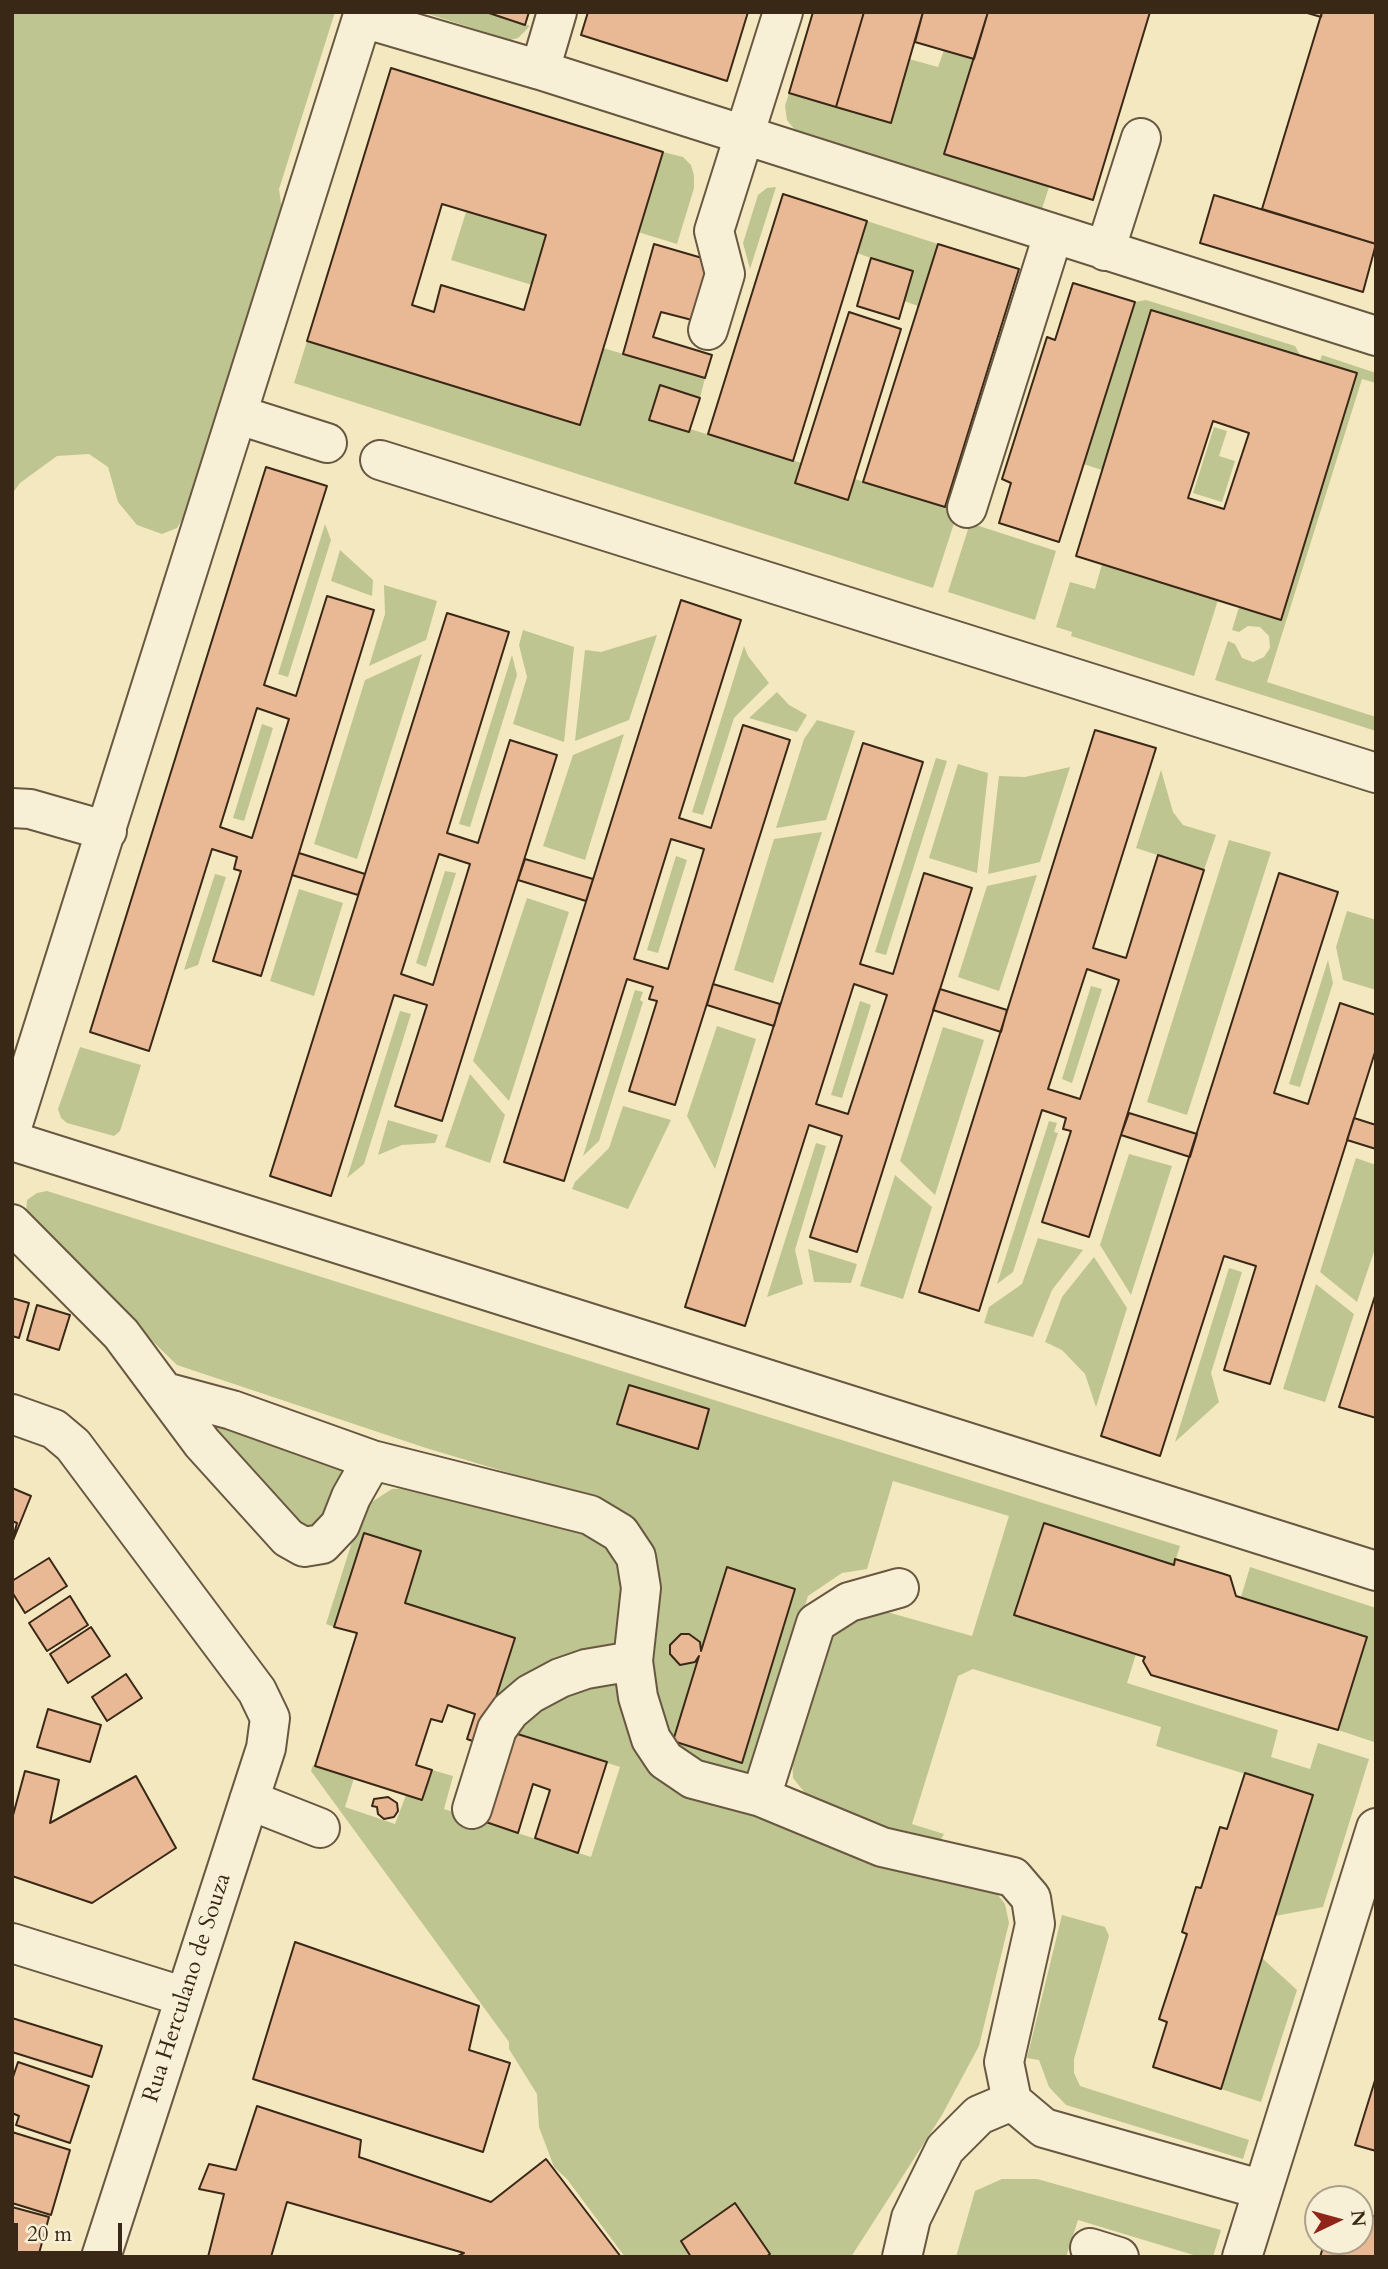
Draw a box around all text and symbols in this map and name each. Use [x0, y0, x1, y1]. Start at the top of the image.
street label: Rua Herculano de Souza [138, 1870, 238, 2106]
north arrow [1304, 2185, 1374, 2255]
text: N [1344, 2209, 1372, 2228]
scale bar [18, 2210, 126, 2254]
text: 20 m [27, 2220, 72, 2249]

